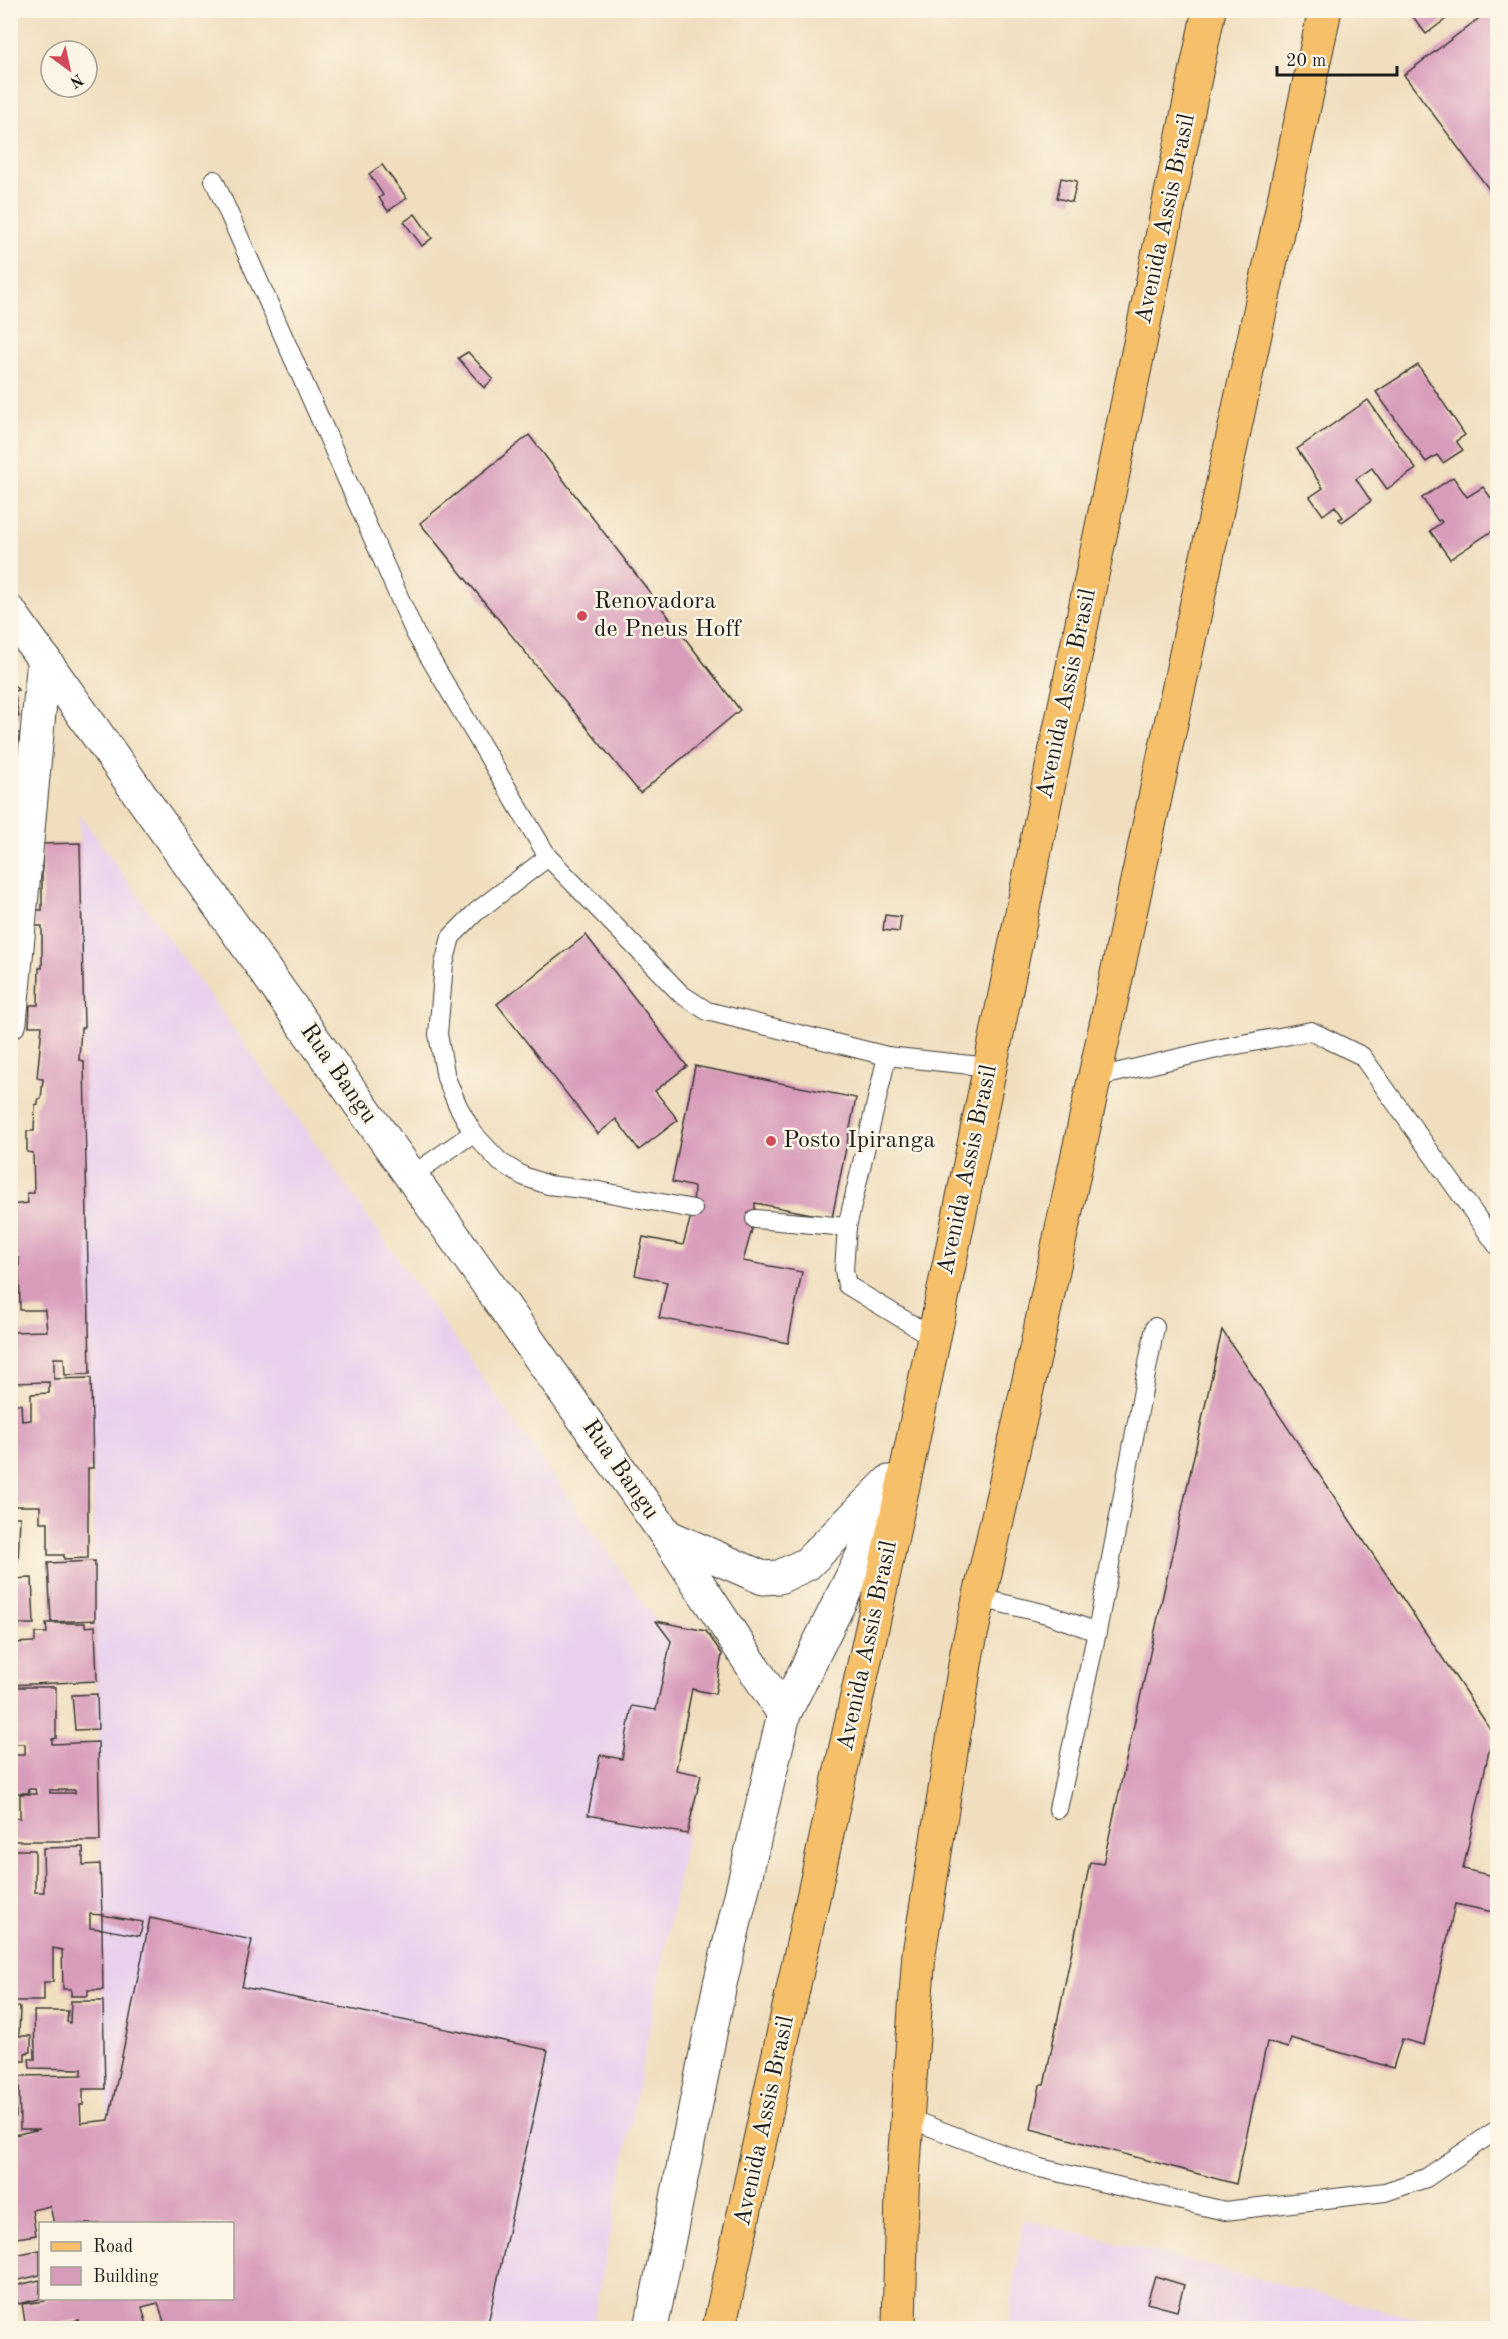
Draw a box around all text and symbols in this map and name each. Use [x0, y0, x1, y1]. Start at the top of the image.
north arrow [39, 39, 99, 99]
scale bar [1277, 39, 1397, 77]
text: 20 m [1286, 52, 1326, 70]
text: N [66, 70, 86, 90]
street label: Avenida Assis Brasil [1132, 112, 1200, 326]
street label: Avenida Assis Brasil [1033, 587, 1101, 801]
place label: Renovadora de Pneus Hoff [594, 590, 742, 642]
marker: Renovadora de Pneus Hoff [575, 609, 589, 623]
street label: Rua Bangu [295, 1020, 381, 1128]
street label: Avenida Assis Brasil [934, 1063, 1002, 1277]
place label: Posto Ipiranga [783, 1129, 935, 1153]
marker: Posto Ipiranga [764, 1134, 778, 1148]
street label: Rua Bangu [577, 1416, 663, 1524]
street label: Avenida Assis Brasil [834, 1539, 902, 1753]
street label: Avenida Assis Brasil [731, 2014, 799, 2228]
legend [39, 2222, 234, 2300]
text: Road [93, 2238, 133, 2256]
text: Building [93, 2268, 159, 2286]

